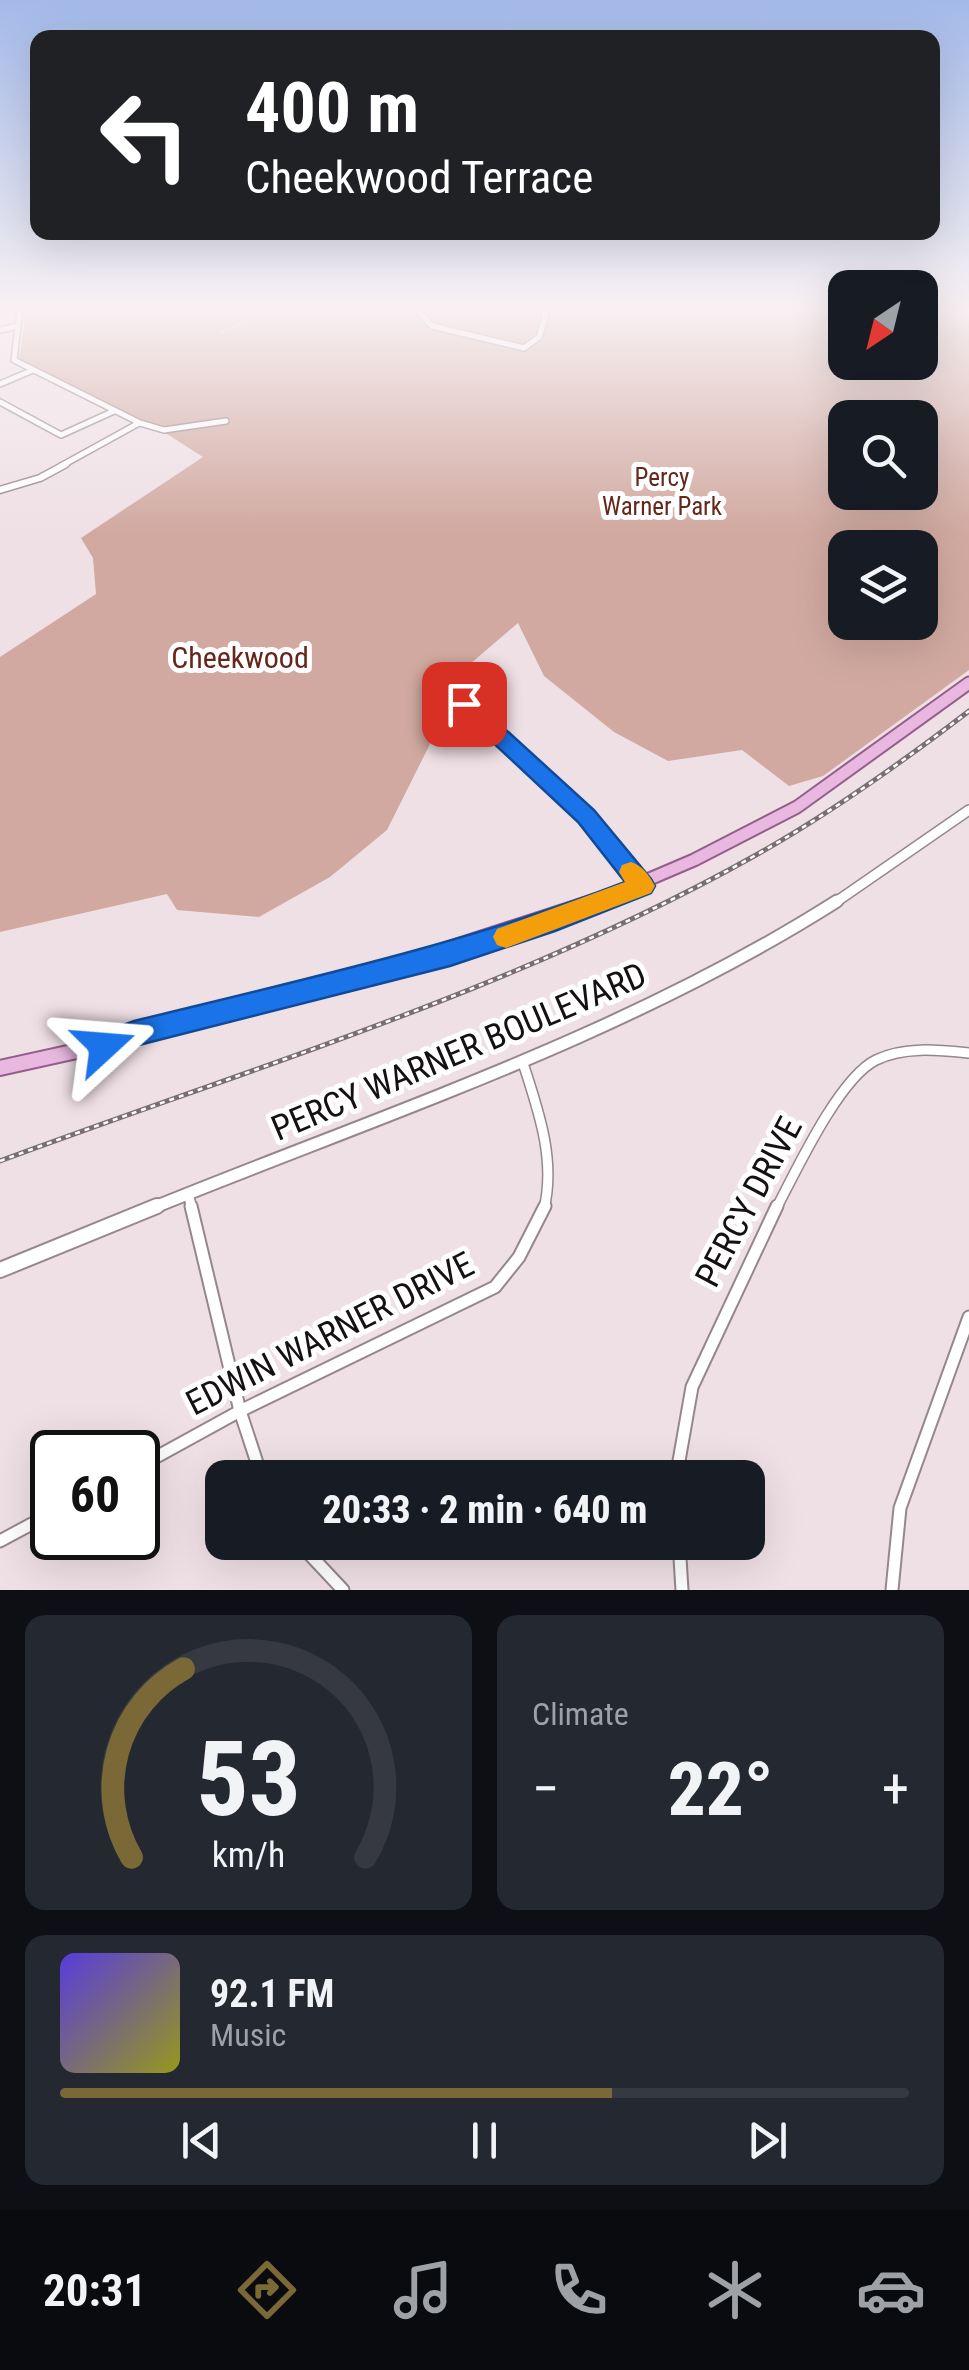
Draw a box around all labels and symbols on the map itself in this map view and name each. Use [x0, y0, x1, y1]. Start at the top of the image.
north arrow [828, 270, 938, 380]
park label: Percy Warner Park [602, 463, 723, 521]
park label: Cheekwood [171, 640, 309, 675]
pin [422, 662, 507, 747]
street label: PERCY WARNER BOULEVARD [266, 954, 652, 1150]
position arrow [52, 994, 156, 1098]
street label: PERCY DRIVE [687, 1110, 811, 1294]
street label: EDWIN WARNER DRIVE [179, 1244, 481, 1424]
speed limit sign: 60 [30, 1430, 160, 1560]

